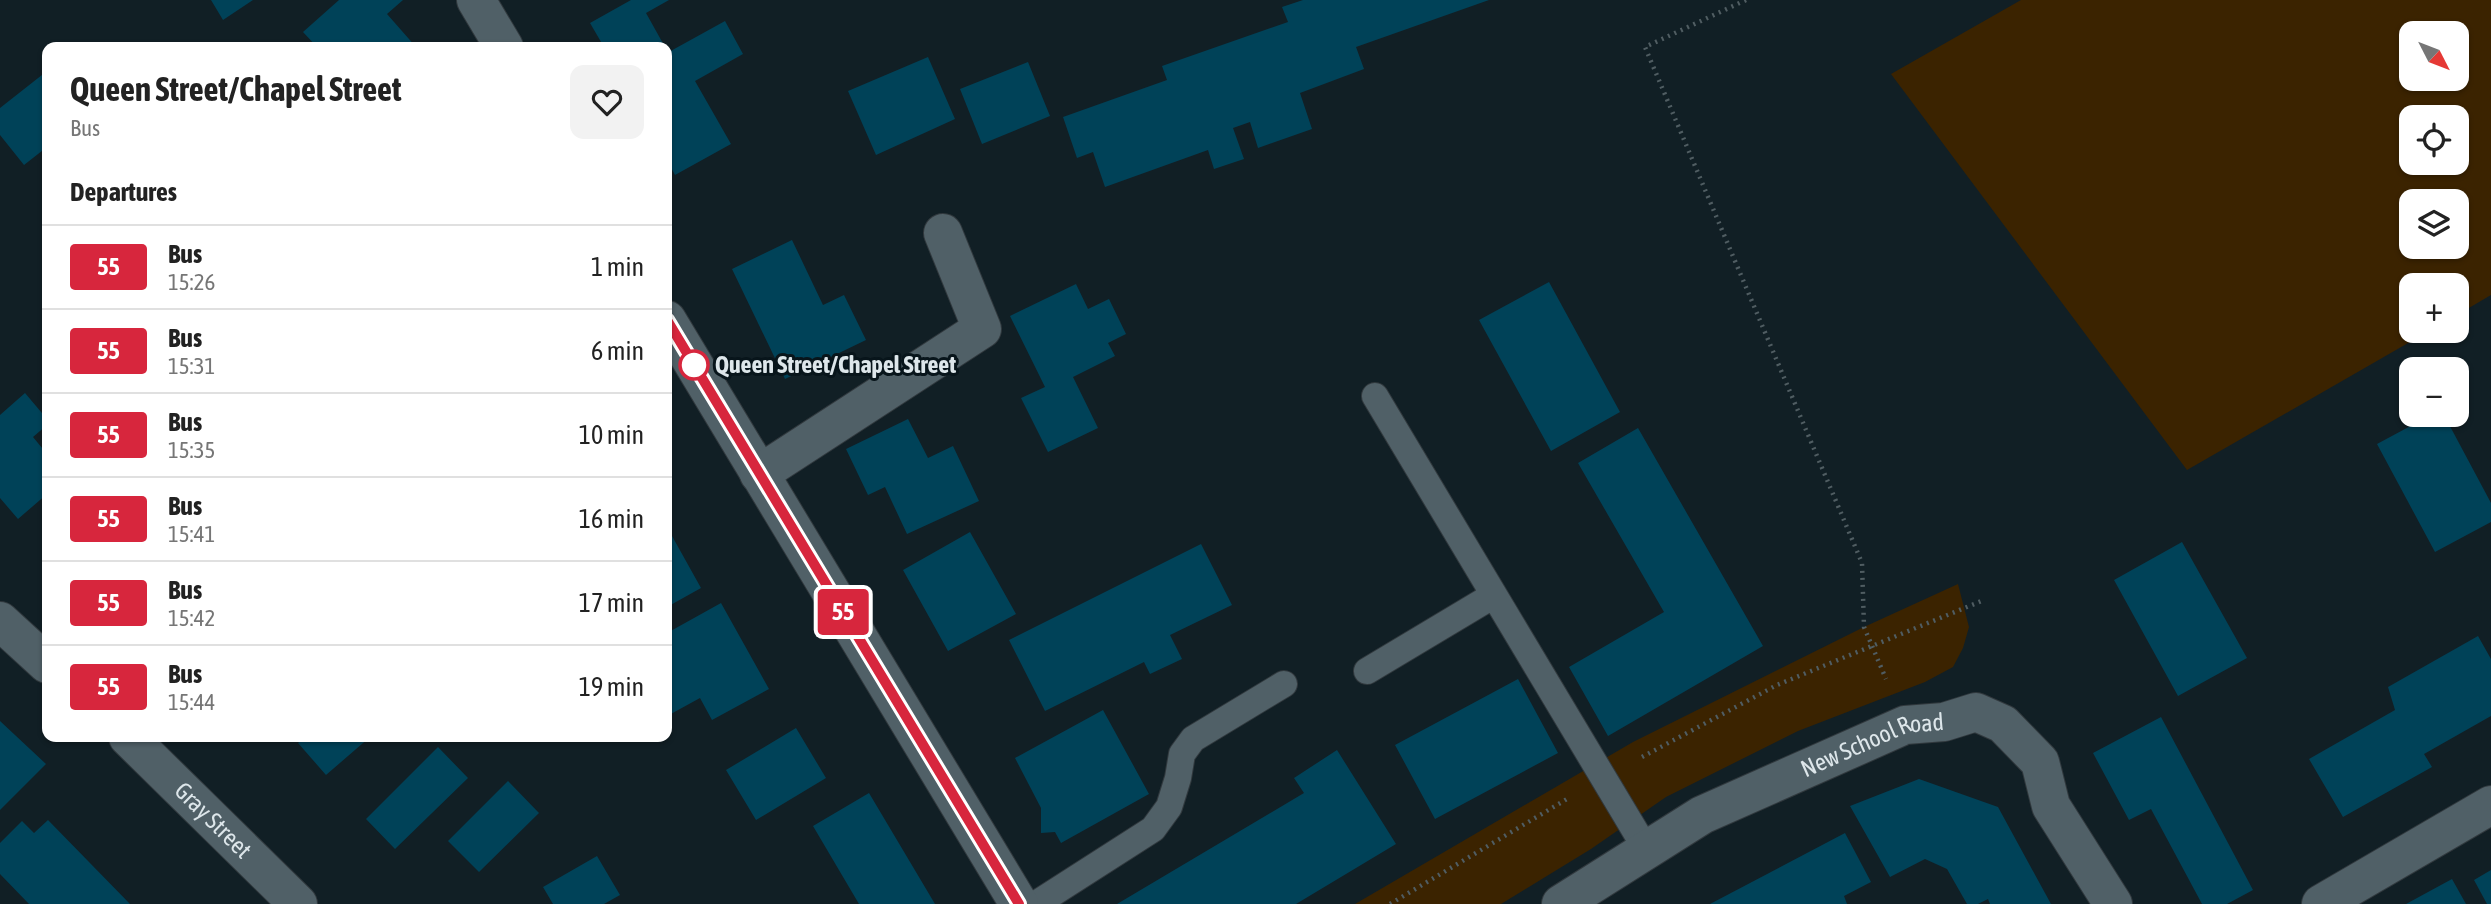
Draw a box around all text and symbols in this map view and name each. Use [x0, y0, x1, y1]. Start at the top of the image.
north arrow [2399, 21, 2469, 91]
map controls [2399, 21, 2469, 427]
button: heart [570, 65, 644, 139]
text: Queen Street/Chapel Street [70, 70, 402, 108]
button: locate [2399, 105, 2469, 175]
text: Bus [70, 115, 100, 141]
text: Departures [70, 177, 177, 207]
button: layers [2399, 189, 2469, 259]
text: Bus [168, 239, 202, 269]
text: 1 min [591, 252, 644, 282]
text: 55 [97, 253, 120, 280]
text: 15:26 [168, 269, 215, 295]
button: + [2399, 273, 2469, 343]
text: Bus [168, 323, 202, 353]
text: 6 min [591, 336, 644, 366]
text: 55 [97, 337, 120, 364]
marker: Queen Street/Chapel Street [679, 350, 709, 380]
place label: Queen Street/Chapel Street [715, 351, 956, 378]
text: 15:31 [168, 353, 215, 379]
button: − [2399, 357, 2469, 427]
text: Bus [168, 407, 202, 437]
text: 10 min [579, 420, 644, 450]
text: 55 [97, 421, 120, 448]
text: 15:35 [168, 437, 215, 463]
text: Bus [168, 491, 202, 521]
text: 16 min [579, 504, 644, 534]
text: 55 [97, 505, 120, 532]
text: 15:41 [168, 521, 215, 547]
text: Bus [168, 575, 202, 605]
text: 17 min [579, 588, 644, 618]
text: 55 [97, 589, 120, 616]
line badge: 55 [812, 589, 874, 635]
text: 55 [832, 598, 854, 625]
text: 15:42 [168, 605, 215, 631]
text: Bus [168, 659, 202, 689]
text: 19 min [579, 672, 644, 702]
text: 55 [97, 673, 120, 700]
text: 15:44 [168, 689, 215, 715]
street label: New School Road [1797, 708, 1945, 782]
street label: Gray Street [169, 777, 257, 864]

